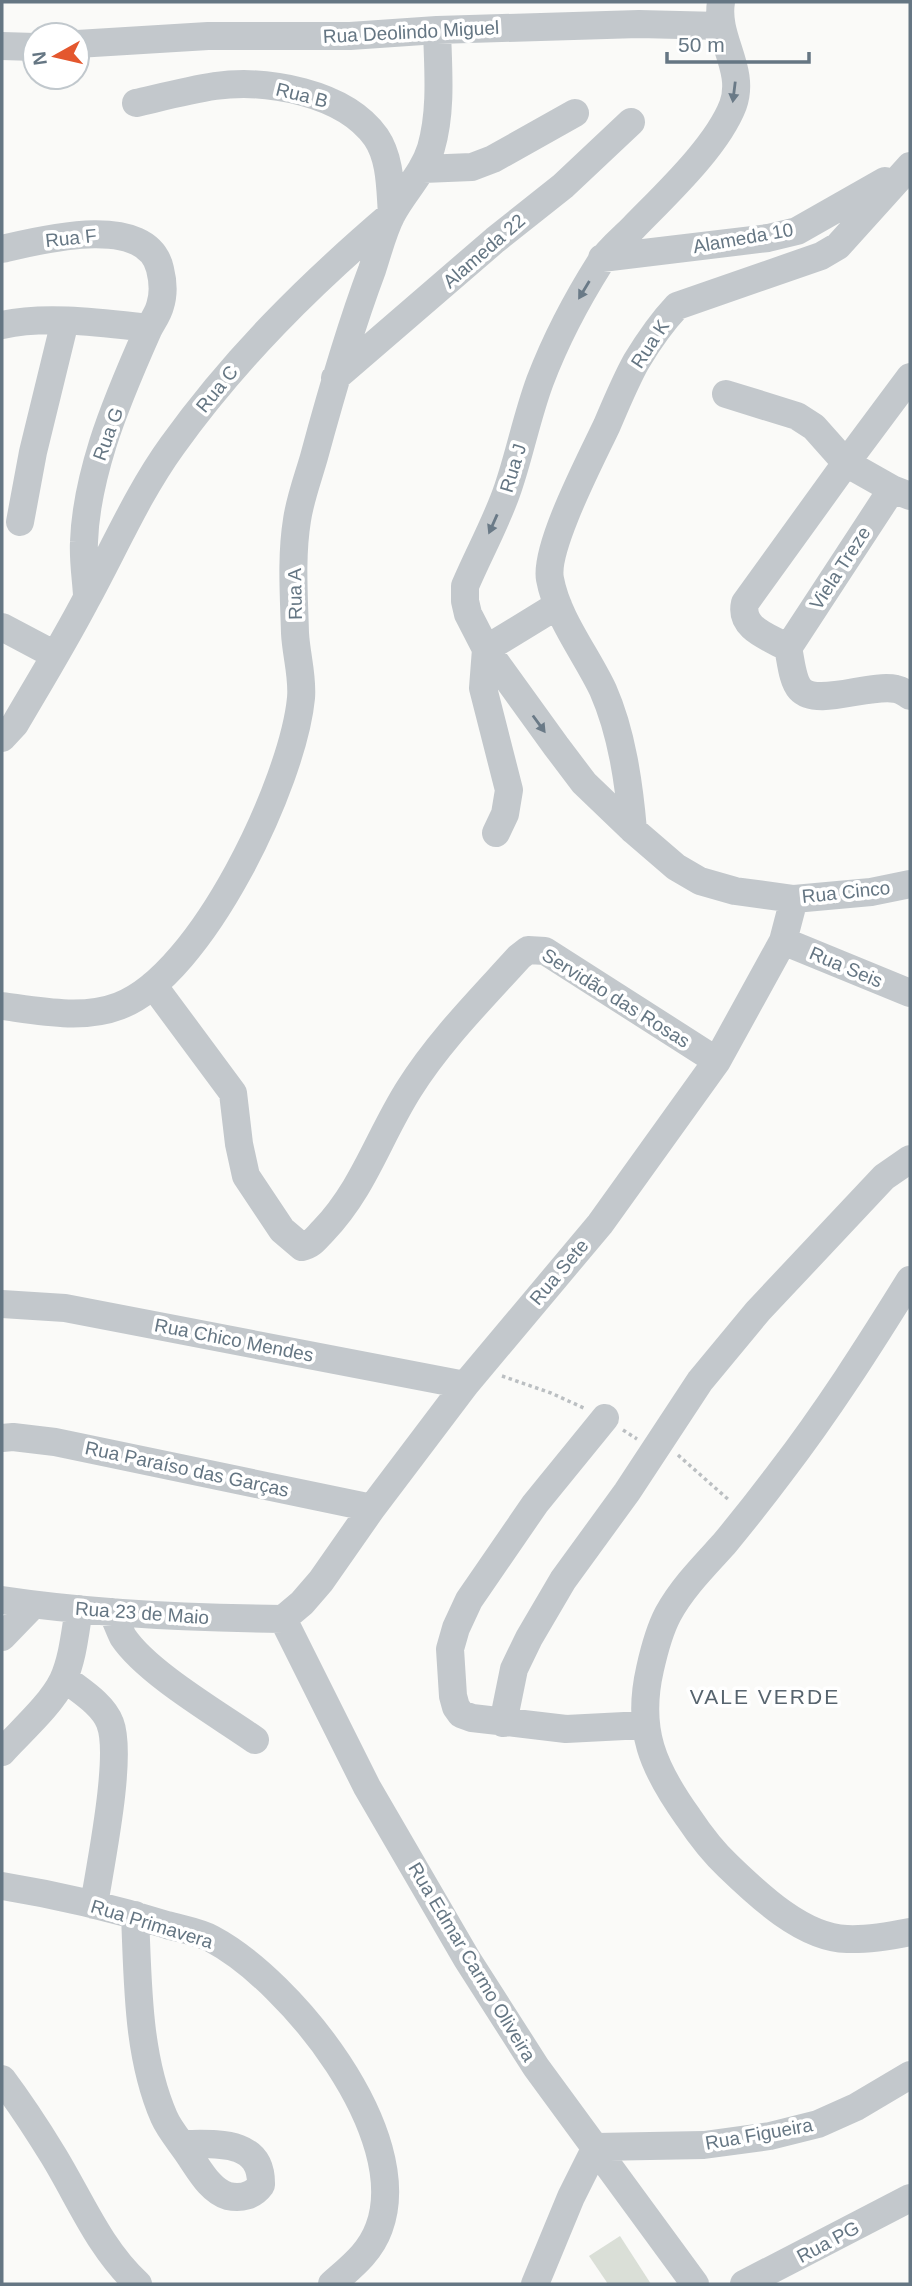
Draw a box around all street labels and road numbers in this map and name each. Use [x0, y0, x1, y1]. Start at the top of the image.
street label: Rua Deolindo Miguel [322, 17, 500, 47]
street label: Rua B [274, 78, 330, 112]
street label: Alameda 22 [439, 210, 529, 292]
street label: Alameda 10 [691, 219, 795, 257]
street label: Rua F [44, 225, 98, 251]
street label: Rua K [627, 316, 673, 372]
street label: Rua C [192, 361, 242, 417]
street label: Rua G [89, 405, 127, 463]
street label: Rua J [496, 441, 530, 495]
street label: Viela Treze [805, 523, 875, 613]
street label: Rua A [284, 568, 306, 620]
street label: Rua Cinco [801, 877, 891, 907]
street label: Rua Seis [806, 942, 886, 992]
street label: Servidão das Rosas [538, 944, 694, 1052]
street label: Rua Sete [525, 1235, 593, 1309]
street label: Rua Chico Mendes [153, 1314, 315, 1366]
street label: Rua Paraíso das Garças [83, 1437, 291, 1501]
street label: Rua 23 de Maio [74, 1598, 210, 1628]
street label: Rua Edmar Carmo Oliveira [404, 1859, 540, 2066]
street label: Rua Primavera [88, 1895, 216, 1953]
street label: Rua Figueira [704, 2114, 815, 2154]
street label: Rua PG [793, 2217, 863, 2267]

